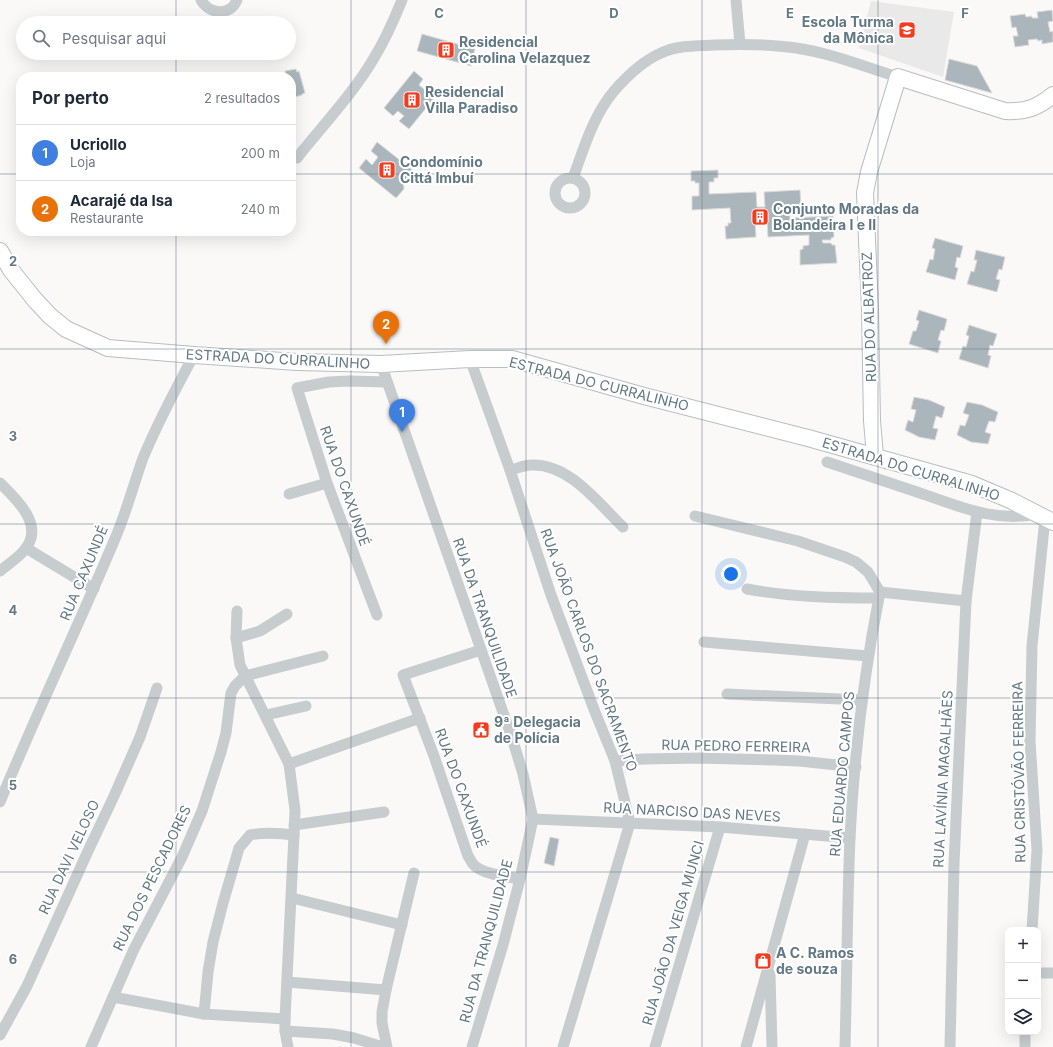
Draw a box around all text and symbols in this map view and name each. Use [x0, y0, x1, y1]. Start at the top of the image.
text: C [434, 5, 444, 21]
text: D [609, 5, 619, 21]
text: E [786, 5, 794, 21]
text: F [961, 5, 969, 21]
place label: Escola Turma da Mônica [802, 13, 894, 46]
search box [16, 16, 296, 60]
school or university icon: Escola Turma da Mônica [897, 20, 917, 40]
icon: search [30, 27, 52, 49]
text: Pesquisar aqui [62, 29, 166, 48]
place label: Residencial Carolina Velazquez [459, 33, 590, 66]
building icon: Residencial Carolina Velazquez [436, 40, 456, 60]
place label: Residencial Villa Paradiso [425, 83, 518, 116]
text: Por perto [32, 88, 109, 108]
text: 2 resultados [204, 90, 280, 106]
building icon: Residencial Villa Paradiso [402, 90, 422, 110]
text: Ucriollo [70, 135, 127, 154]
text: 1 [42, 145, 48, 161]
text: 200 m [241, 145, 280, 161]
place label: Condomínio Cittá Imbuí [400, 153, 483, 186]
text: Loja [70, 154, 96, 170]
building icon: Condomínio Cittá Imbuí [377, 160, 397, 180]
text: Acarajé da Isa [70, 191, 173, 210]
place label: Conjunto Moradas da Bolandeira I e II [773, 200, 919, 233]
text: 2 [41, 201, 49, 217]
text: 240 m [241, 201, 280, 217]
building icon: Conjunto Moradas da Bolandeira I e II [750, 207, 770, 227]
text: Restaurante [70, 210, 144, 226]
street label: RUA DO ALBATROZ [858, 252, 879, 382]
text: 2 [9, 253, 17, 269]
pin: 2 [373, 311, 399, 344]
street label: ESTRADA DO CURRALINHO [185, 345, 371, 372]
street label: ESTRADA DO CURRALINHO [507, 353, 691, 414]
pin: 1 [389, 399, 415, 432]
street label: RUA DO CAXUNDÉ [317, 423, 374, 548]
text: 3 [9, 428, 17, 444]
street label: ESTRADA DO CURRALINHO [820, 433, 1002, 504]
street label: RUA CAXUNDÉ [56, 523, 111, 623]
street label: RUA JOÃO CARLOS DO SACRAMENTO [537, 526, 641, 774]
street label: RUA DA TRANQUILIDADE [450, 535, 521, 700]
your location [721, 564, 741, 584]
text: 4 [9, 602, 18, 618]
street label: RUA CRISTÓVÃO FERREIRA [1008, 681, 1029, 863]
street label: RUA LAVÍNIA MAGALHÃES [929, 690, 956, 868]
street label: RUA EDUARDO CAMPOS [826, 691, 857, 857]
place label: 9ª Delegacia de Polícia [494, 713, 581, 746]
public building icon: 9ª Delegacia de Polícia [471, 720, 491, 740]
street label: RUA DO CAXUNDÉ [432, 726, 491, 850]
street label: RUA PEDRO FERREIRA [661, 736, 811, 755]
text: 5 [9, 777, 17, 793]
street label: RUA DAVI VELOSO [35, 797, 103, 917]
street label: RUA NARCISO DAS NEVES [603, 798, 781, 825]
street label: RUA DOS PESCADORES [109, 802, 194, 953]
street label: RUA JOÃO DA VEIGA MUNCI [638, 839, 707, 1027]
street label: RUA DA TRANQUILIDADE [455, 857, 516, 1024]
map controls [1005, 927, 1041, 1035]
button: + [1005, 927, 1041, 963]
place label: A C. Ramos de souza [776, 944, 854, 977]
text: 6 [9, 951, 17, 967]
shop icon: A C. Ramos de souza [753, 951, 773, 971]
button: − [1005, 963, 1041, 999]
button: layers [1005, 999, 1041, 1035]

